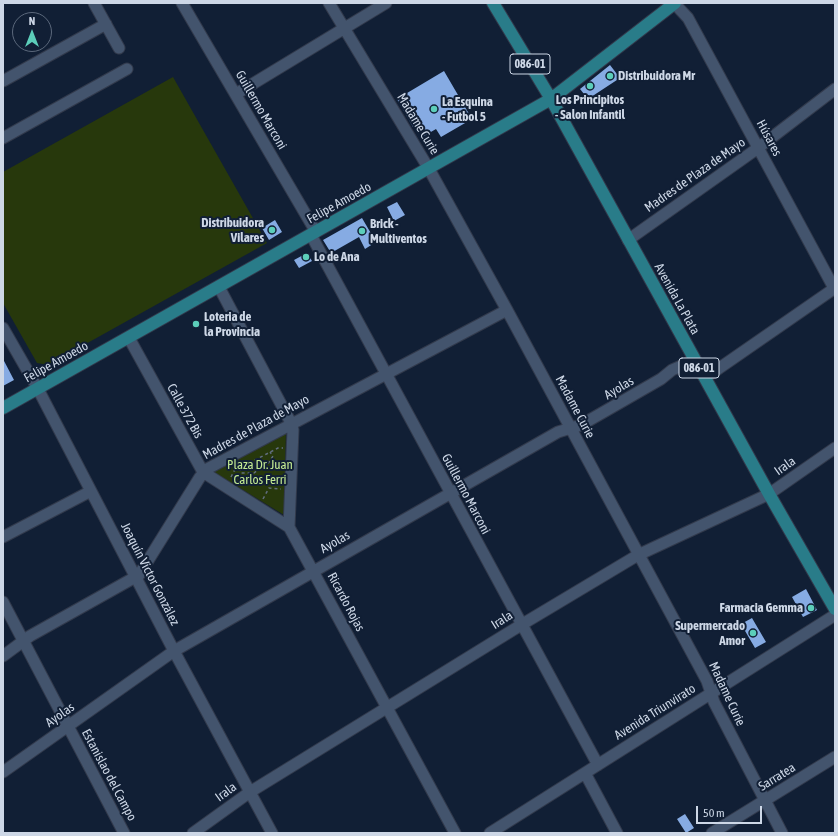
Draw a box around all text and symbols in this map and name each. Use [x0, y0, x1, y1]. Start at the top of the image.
north arrow [12, 12, 52, 52]
text: N [29, 15, 35, 27]
road number: 086-01 [510, 54, 550, 74]
street label: Guillermo Marconi [232, 68, 290, 152]
place label: Distribuidora Mr [618, 68, 695, 84]
marker: Distribuidora Mr [605, 71, 615, 81]
marker: Los Principitos - Salon Infantil [585, 81, 595, 91]
street label: Madame Curie [394, 90, 442, 158]
place label: Los Principitos - Salon Infantil [555, 92, 625, 123]
place label: La Esquina - Futbol 5 [442, 94, 493, 125]
marker: La Esquina - Futbol 5 [429, 104, 439, 114]
street label: Húsares [753, 117, 785, 159]
street label: Madres de Plaza de Mayo [642, 134, 748, 216]
street label: Felipe Amoedo [304, 179, 374, 227]
place label: Distribuidora Vilares [201, 215, 264, 246]
place label: Brick - Multiventos [370, 216, 427, 247]
marker: Distribuidora Vilares [267, 225, 277, 235]
marker: Brick - Multiventos [357, 226, 367, 236]
place label: Lo de Ana [314, 249, 359, 265]
marker: Lo de Ana [301, 252, 311, 262]
street label: Avenida La Plata [651, 261, 703, 337]
place label: Loteria de la Provincia [204, 309, 260, 340]
marker: Loteria de la Provincia [191, 319, 201, 329]
street label: Felipe Amoedo [21, 338, 91, 386]
road number: 086-01 [679, 358, 719, 378]
street label: Madame Curie [552, 373, 598, 441]
street label: Ayolas [601, 373, 637, 403]
street label: Calle 372 Bis [164, 381, 206, 441]
street label: Madres de Plaza de Mayo [200, 391, 312, 463]
street label: Guillermo Marconi [438, 451, 494, 537]
street label: Irala [771, 453, 799, 479]
park label: Plaza Dr. Juan Carlos Ferri [227, 457, 293, 488]
street label: Joaquín Víctor González [117, 520, 183, 628]
street label: Ayolas [317, 527, 353, 557]
street label: Ricardo Rojas [324, 570, 368, 634]
place label: Farmacia Gemma [720, 600, 803, 616]
marker: Farmacia Gemma [806, 603, 816, 613]
street label: Irala [488, 607, 516, 633]
place label: Supermercado Amor [675, 618, 745, 649]
marker: Supermercado Amor [748, 628, 758, 638]
street label: Madame Curie [705, 659, 749, 729]
street label: Avenida Triunvirato [612, 681, 698, 743]
street label: Ayolas [43, 699, 77, 731]
street label: Estanislao del Campo [78, 726, 140, 824]
street label: Sarratea [756, 760, 798, 794]
street label: Irala [212, 779, 240, 805]
scale bar [698, 798, 764, 824]
text: 50 m [703, 806, 725, 820]

